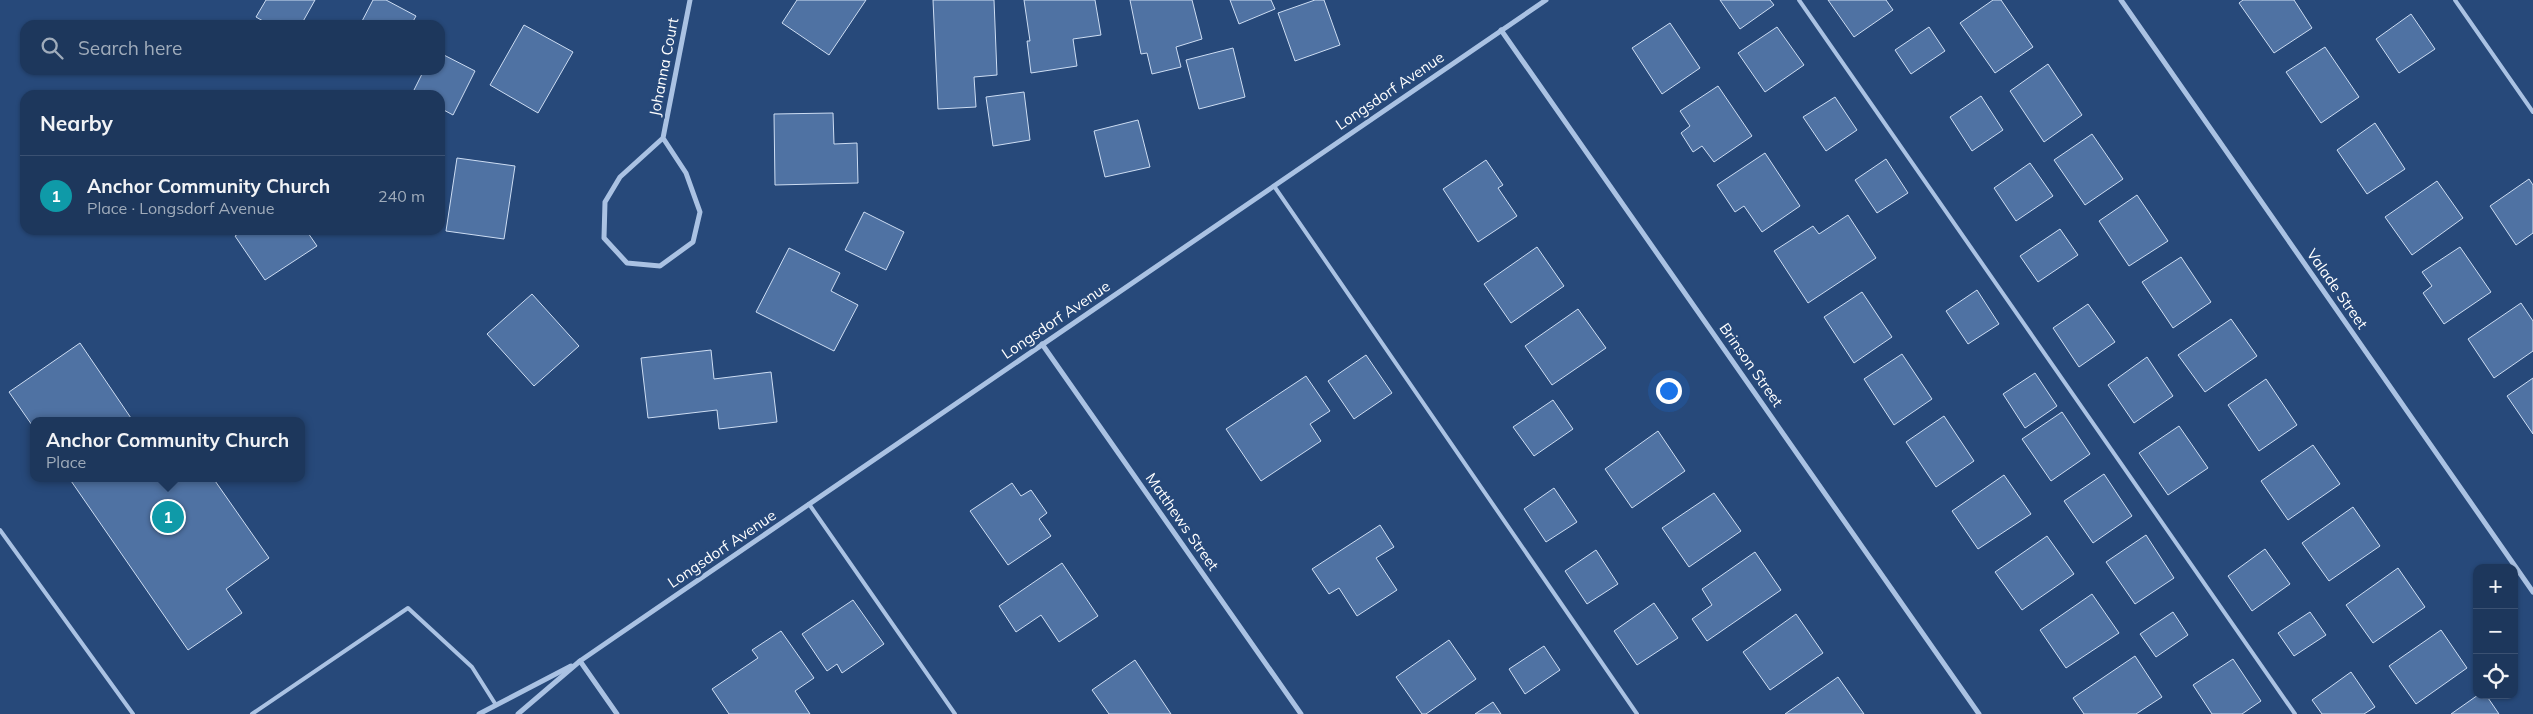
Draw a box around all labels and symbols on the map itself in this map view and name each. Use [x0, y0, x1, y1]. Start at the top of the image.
street label: Johanna Court [645, 16, 682, 118]
street label: Longsdorf Avenue [1332, 47, 1448, 134]
street label: Valade Street [2303, 245, 2372, 333]
street label: Longsdorf Avenue [998, 276, 1114, 363]
street label: Brinson Street [1715, 319, 1787, 410]
your location [1656, 378, 1682, 404]
street label: Matthews Street [1142, 469, 1223, 574]
pin: 1 [152, 498, 184, 536]
street label: Longsdorf Avenue [664, 505, 780, 592]

